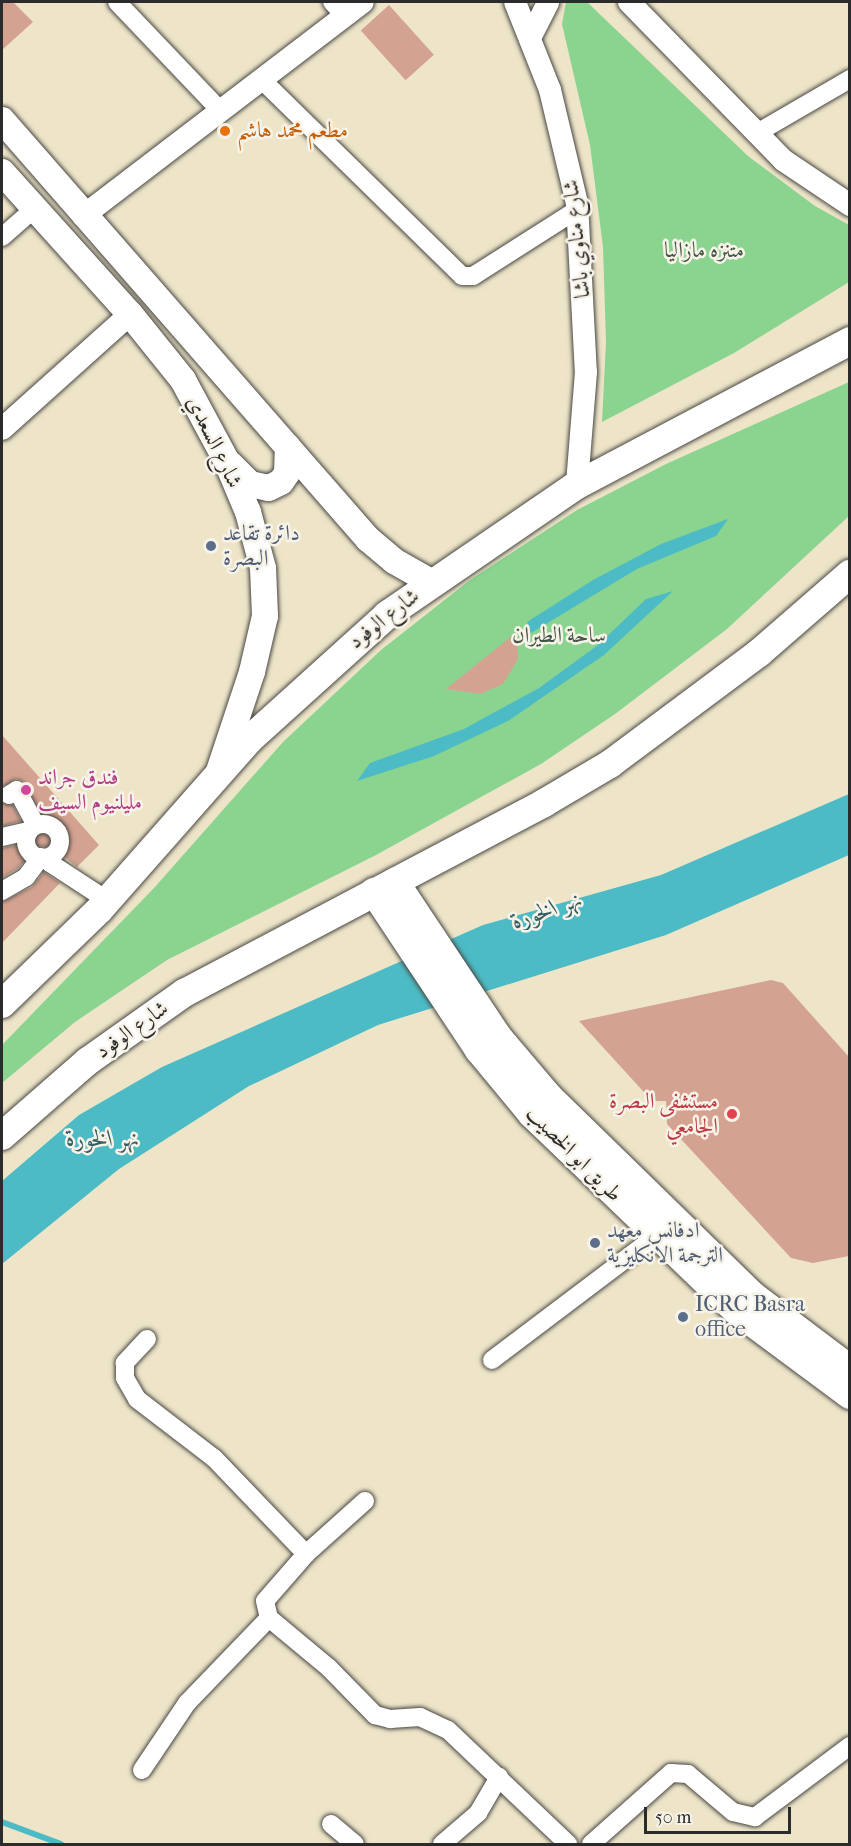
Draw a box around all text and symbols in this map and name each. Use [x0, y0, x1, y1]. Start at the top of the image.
place label: مطعم محمد هاشم [237, 118, 348, 144]
marker: مطعم محمد هاشم [218, 124, 232, 138]
street label: شارع مناوي باشا [558, 178, 596, 300]
park label: متنزه مازاليا [664, 238, 744, 264]
street label: شارع السعدي [180, 392, 248, 492]
place label: دائرة تقاعد البصرة [223, 520, 300, 572]
marker: دائرة تقاعد البصرة [204, 539, 218, 553]
street label: شارع الوفود [343, 583, 425, 655]
park label: ساحة الطيران [512, 623, 606, 649]
place label: فندق جراند مليلنيوم السيف [38, 764, 142, 816]
marker: فندق جراند مليلنيوم السيف [19, 783, 33, 797]
water label: نهر الخورة [508, 884, 586, 936]
street label: شارع الوفود [90, 995, 174, 1065]
place label: مستشفى البصرة الجامعي [609, 1088, 718, 1140]
street label: طريق ابو الخصيب [520, 1100, 628, 1208]
marker: مستشفى البصرة الجامعي [723, 1105, 741, 1123]
water label: نهر الخورة [66, 1125, 140, 1153]
place label: ادفانس معهد الترجمة الانكليزية [607, 1217, 723, 1268]
marker: ادفانس معهد الترجمة الانكليزية [588, 1236, 602, 1250]
place label: ICRC Basra office [695, 1291, 805, 1342]
marker: ICRC Basra office [676, 1310, 690, 1324]
scale bar [647, 1795, 794, 1833]
text: 50 m [655, 1807, 691, 1828]

